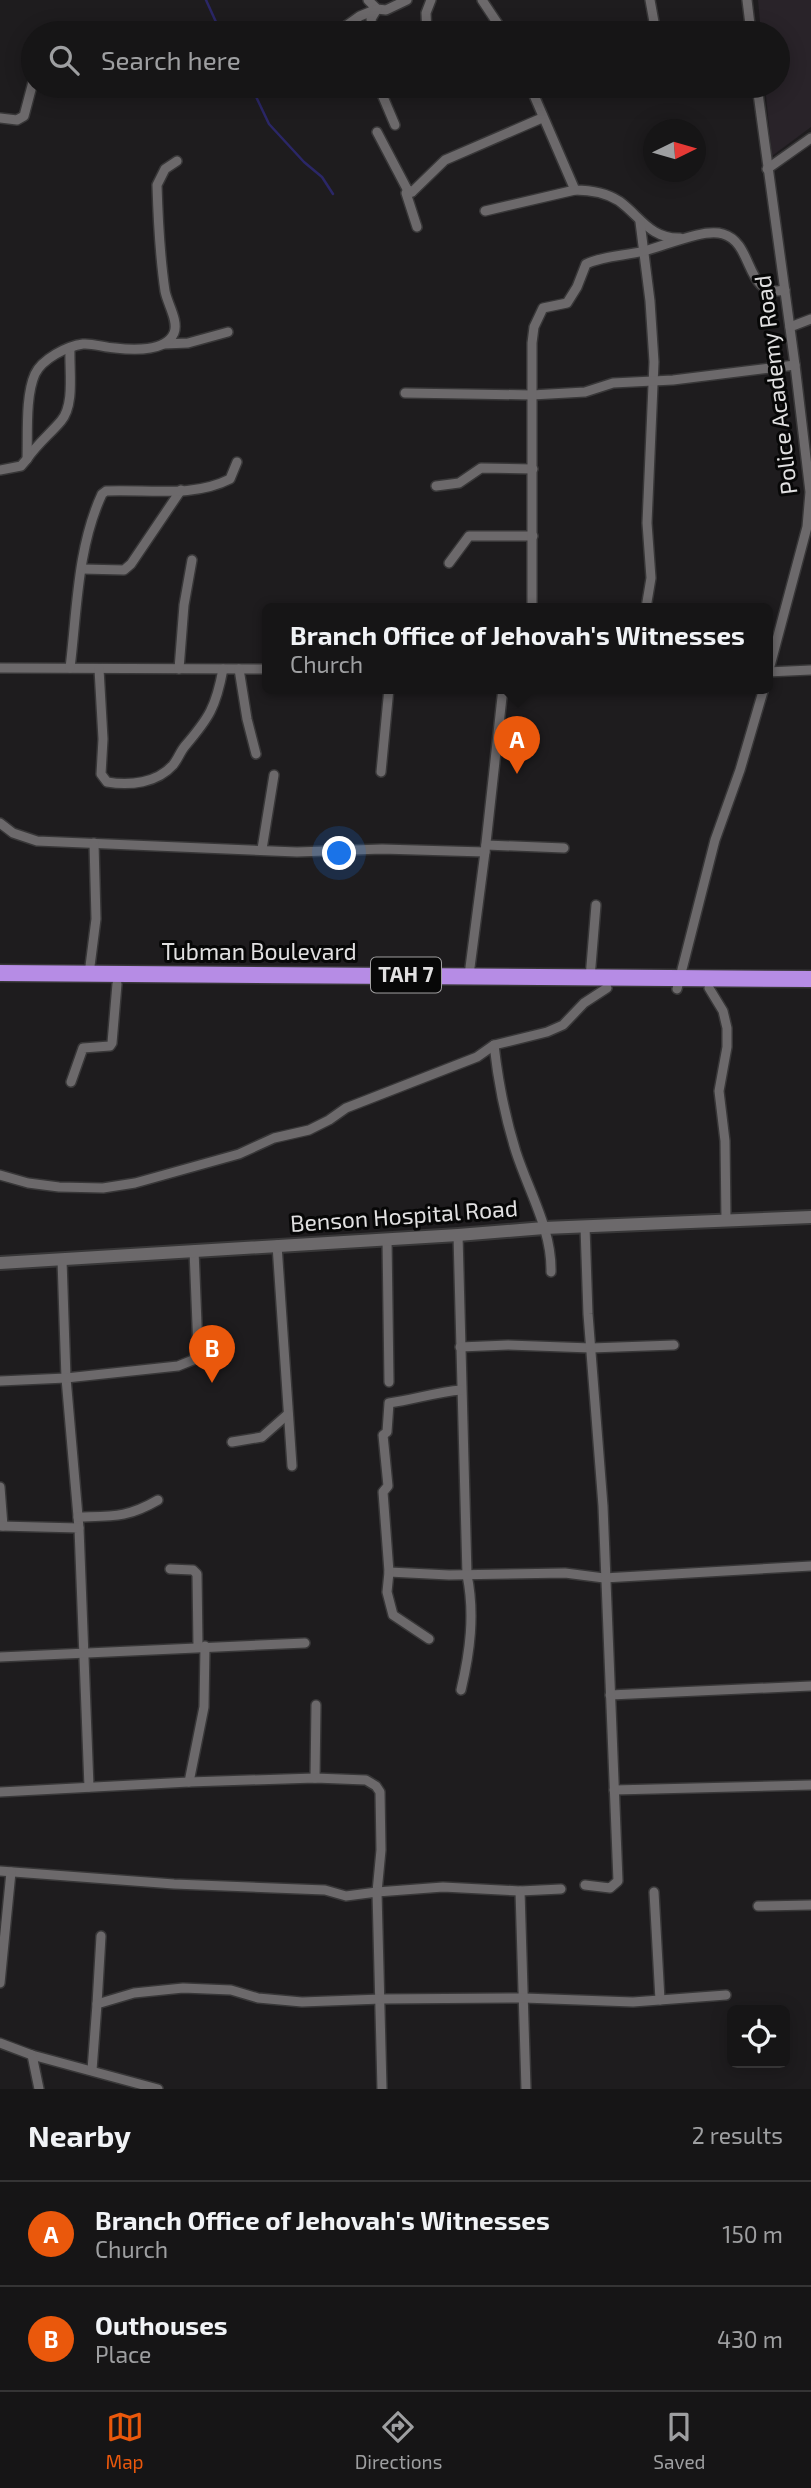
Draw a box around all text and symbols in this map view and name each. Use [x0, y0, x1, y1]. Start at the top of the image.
search box [21, 21, 790, 98]
icon: search [45, 41, 83, 79]
text: Search here [101, 44, 241, 75]
north arrow [643, 119, 706, 182]
street label: Police Academy Road [748, 274, 802, 496]
popup [262, 603, 773, 694]
text: Branch Office of Jehovah's Witnesses [290, 619, 745, 650]
text: Church [290, 650, 363, 678]
pin: A [494, 716, 540, 774]
your location [322, 836, 356, 870]
street label: Tubman Boulevard [161, 937, 357, 965]
road number: TAH 7 [371, 958, 441, 992]
street label: Benson Hospital Road [289, 1193, 519, 1237]
pin: B [189, 1325, 235, 1383]
map controls [727, 2005, 790, 2068]
button: locate [727, 2005, 790, 2068]
text: Nearby [28, 2117, 131, 2153]
text: 2 results [692, 2121, 783, 2149]
text: Branch Office of Jehovah's Witnesses [95, 2204, 550, 2235]
text: A [43, 2220, 59, 2248]
text: 150 m [722, 2220, 783, 2248]
text: Church [95, 2235, 168, 2263]
text: Outhouses [95, 2309, 228, 2340]
text: B [44, 2325, 58, 2353]
text: 430 m [717, 2325, 783, 2353]
text: Place [95, 2340, 151, 2368]
tab: Map [106, 2408, 144, 2473]
tab: Directions [355, 2408, 442, 2473]
tab: Saved [653, 2408, 705, 2473]

